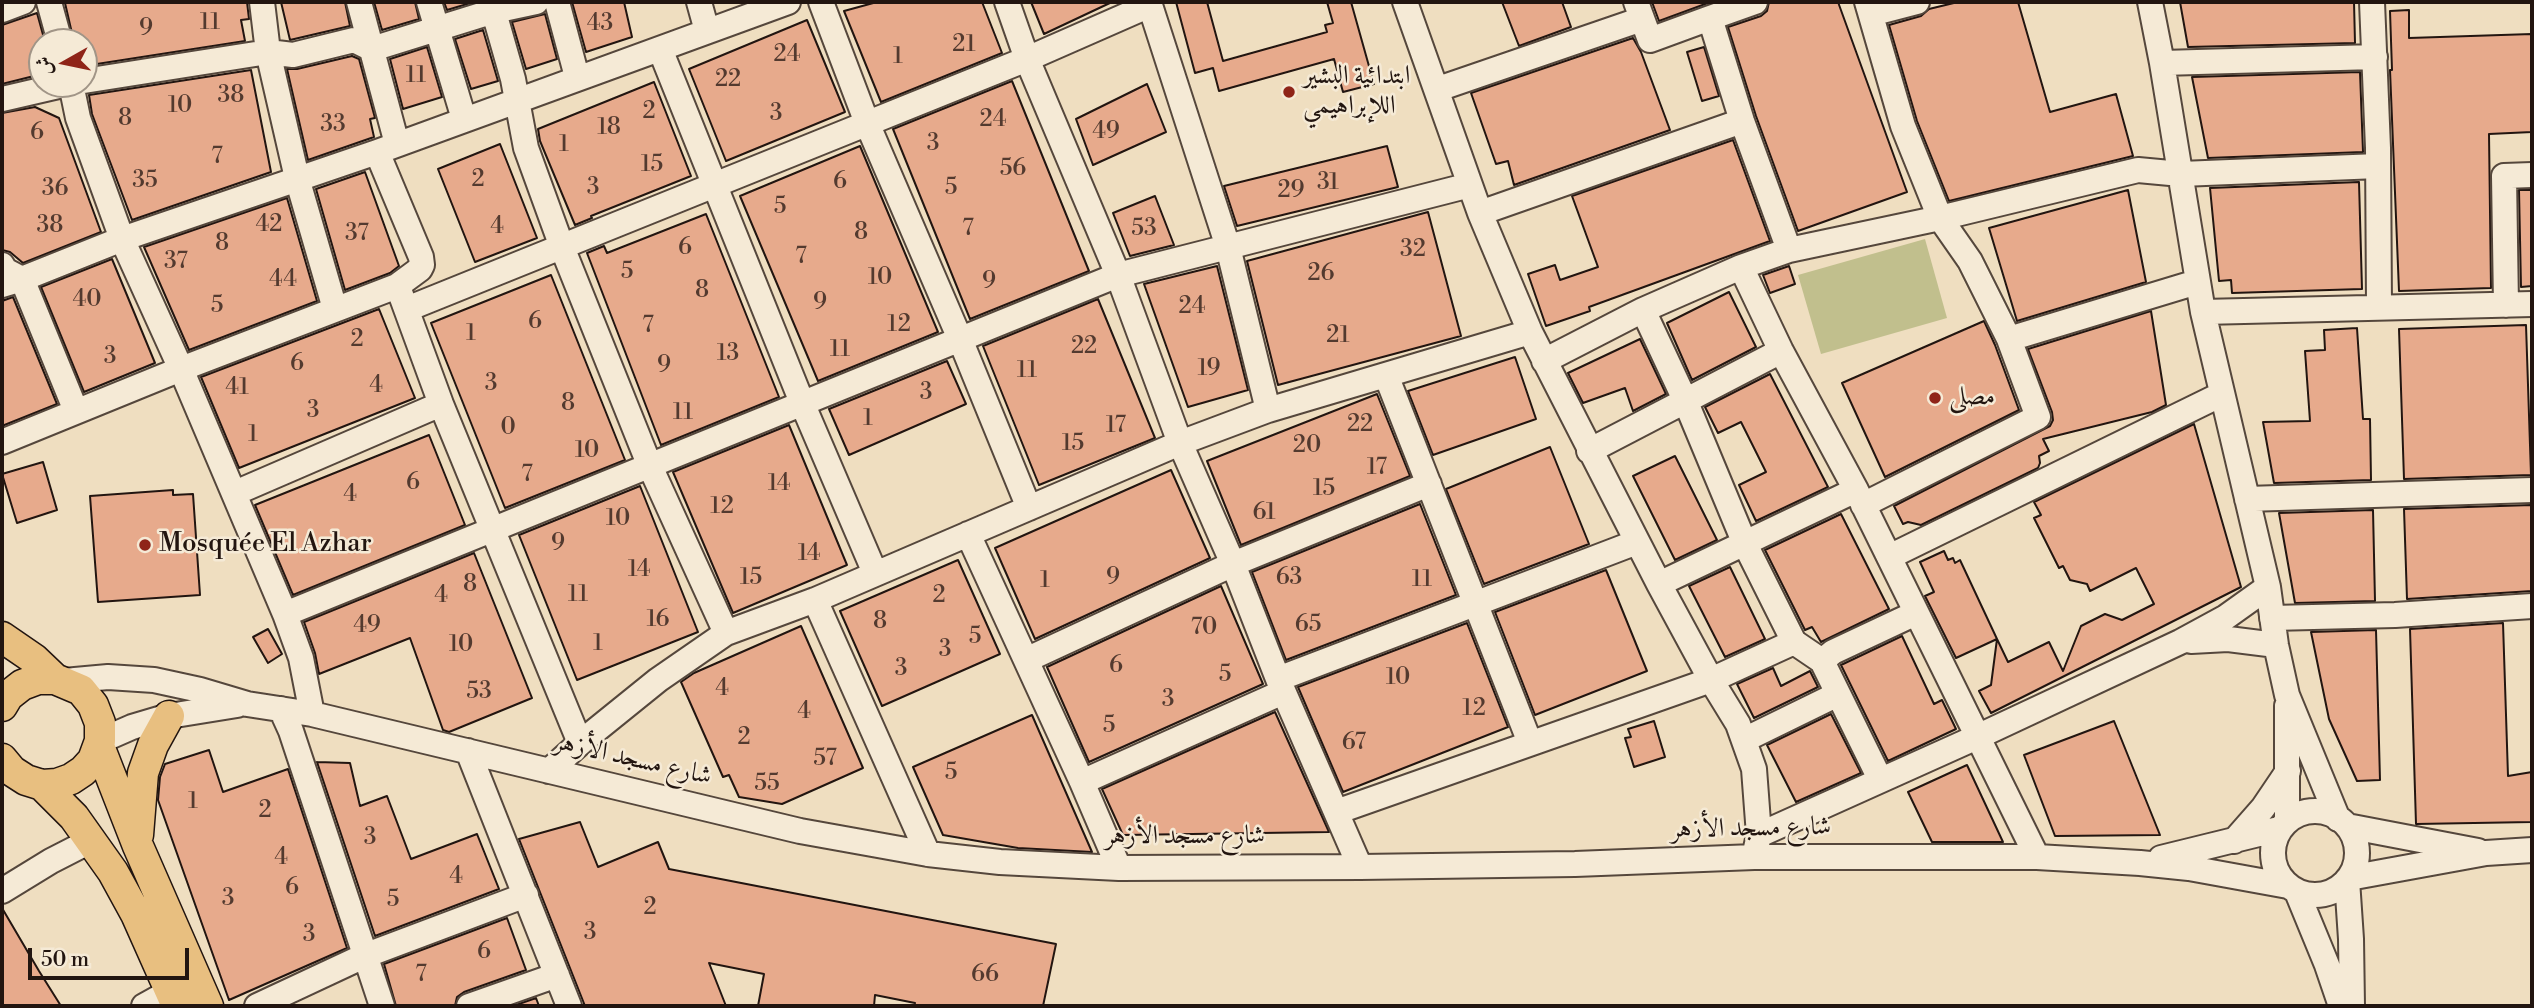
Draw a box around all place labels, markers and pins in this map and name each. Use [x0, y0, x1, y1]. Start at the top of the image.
place label: ابتدائية البشير اللإبراهيمي [1303, 61, 1410, 122]
marker: ابتدائية البشير اللإبراهيمي [1281, 84, 1297, 100]
place label: مصلى [1949, 382, 1995, 414]
marker: مصلى [1927, 390, 1943, 406]
place label: Mosquée El Azhar [159, 529, 372, 561]
marker: Mosquée El Azhar [137, 537, 153, 553]

